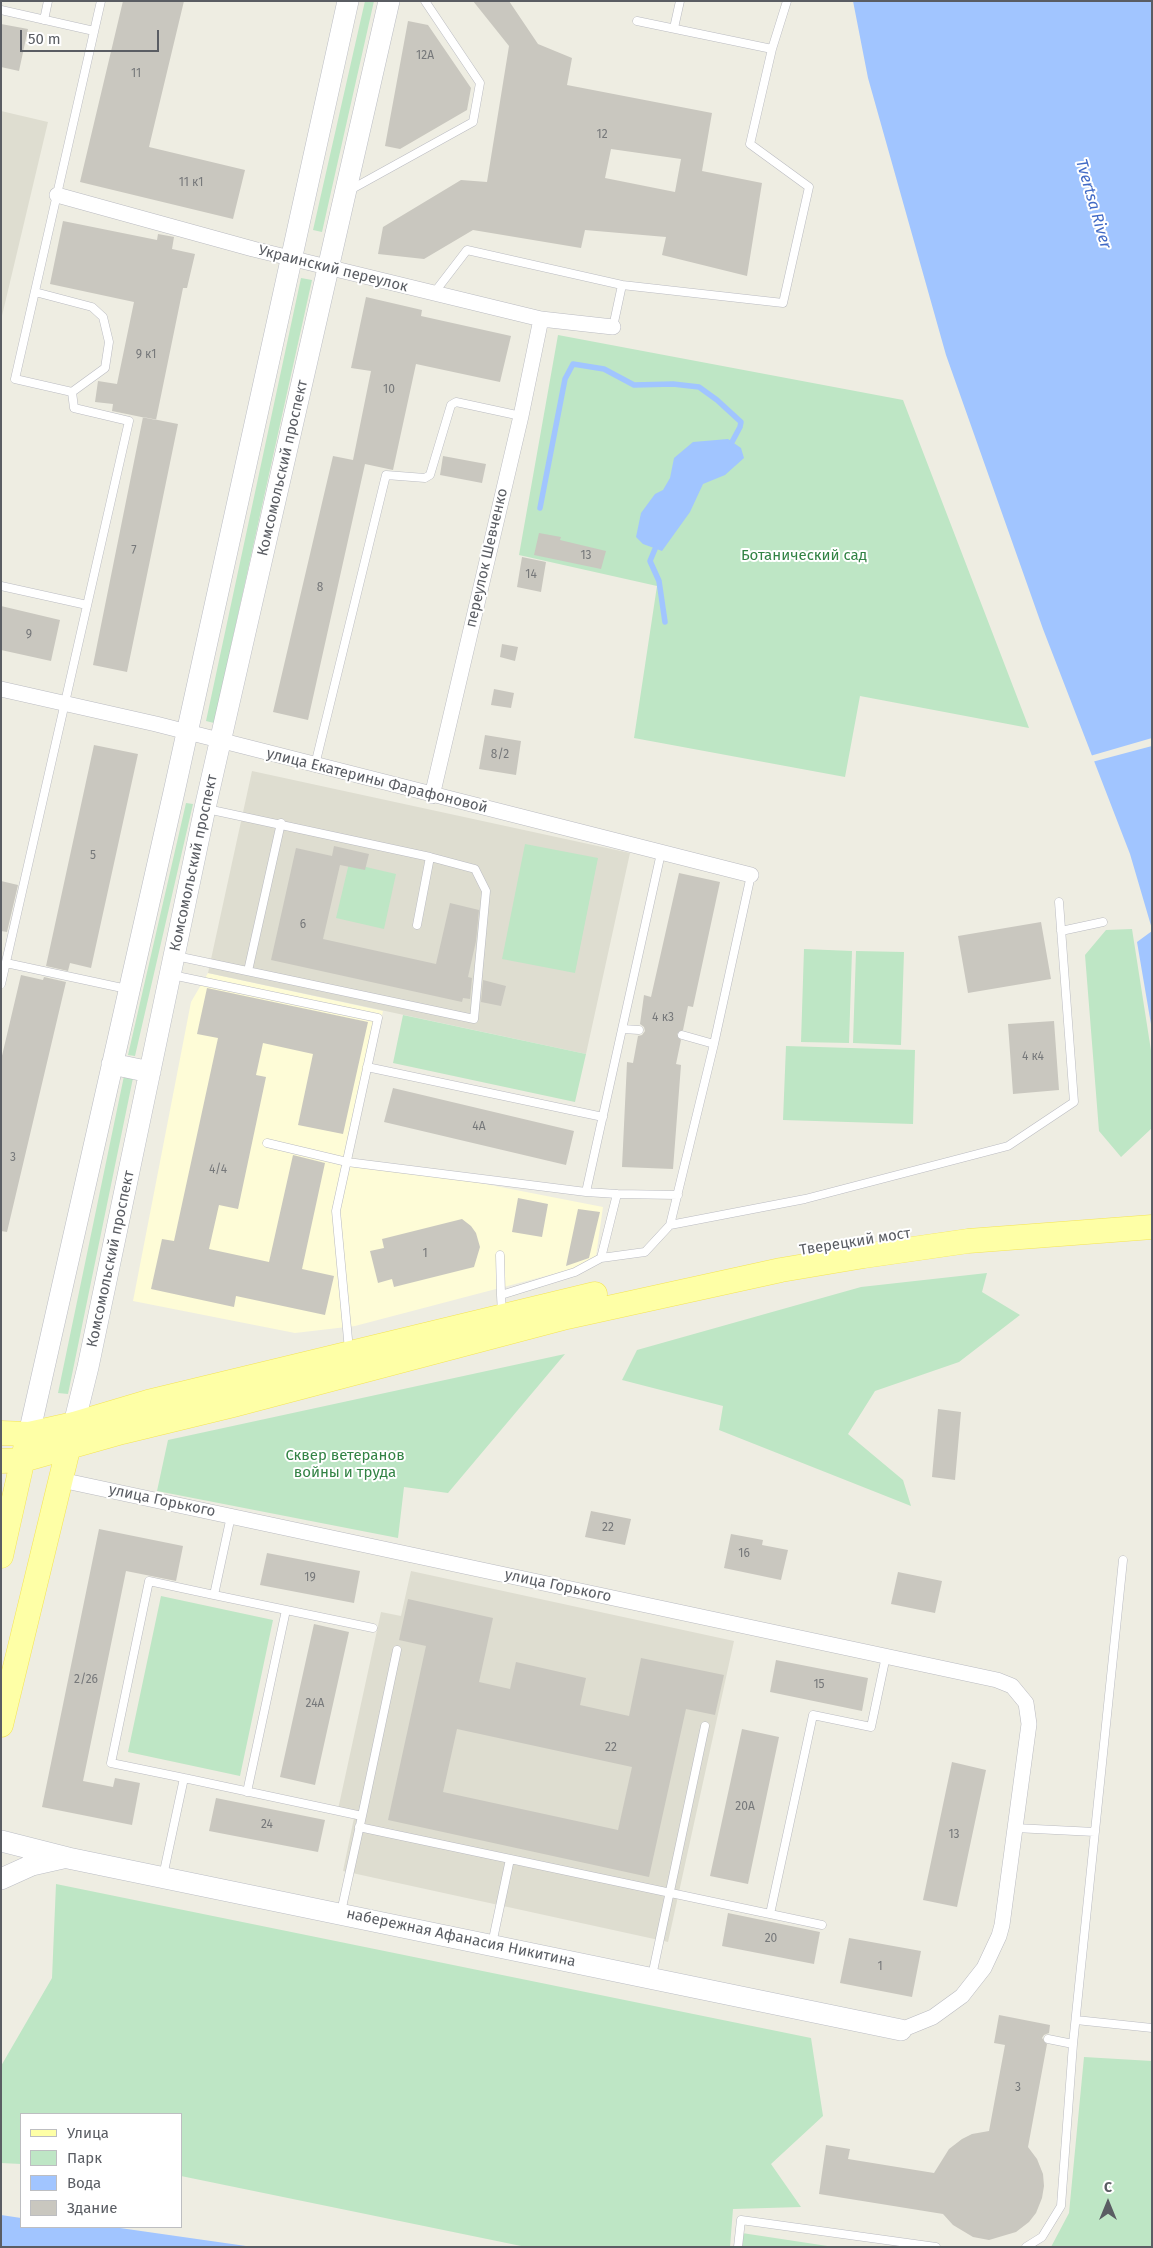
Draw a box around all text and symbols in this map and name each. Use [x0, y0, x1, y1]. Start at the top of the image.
scale bar [22, 20, 161, 52]
text: 50 m [28, 30, 61, 48]
house number: 12А [416, 49, 434, 63]
house number: 11 [131, 67, 141, 81]
house number: 12 [596, 128, 608, 142]
water label: Tvertsa River [1071, 157, 1115, 251]
house number: 11 к1 [179, 176, 203, 190]
street label: Украинский переулок [256, 242, 410, 296]
house number: 9 к1 [136, 348, 156, 362]
street label: Комсомольский проспект [254, 378, 312, 558]
house number: 10 [383, 383, 395, 397]
street label: переулок Шевченко [462, 487, 512, 629]
house number: 7 [131, 544, 137, 558]
park label: Ботанический сад [741, 547, 867, 565]
house number: 13 [580, 549, 592, 563]
house number: 14 [525, 568, 537, 582]
house number: 8 [317, 581, 323, 595]
house number: 9 [26, 628, 32, 642]
street label: улица Екатерины Фарафоновой [264, 745, 490, 817]
house number: 8/2 [491, 748, 509, 762]
street label: Комсомольский проспект [166, 773, 222, 953]
house number: 5 [90, 849, 96, 863]
house number: 6 [300, 918, 306, 932]
house number: 4 к3 [652, 1011, 674, 1025]
house number: 4 к4 [1022, 1050, 1044, 1064]
house number: 4А [472, 1120, 486, 1134]
house number: 3 [10, 1151, 16, 1165]
house number: 4/4 [209, 1163, 227, 1177]
street label: Комсомольский проспект [83, 1169, 139, 1349]
street label: Тверецкий мост [798, 1224, 912, 1260]
house number: 1 [422, 1247, 428, 1261]
park label: Сквер ветеранов войны и труда [285, 1447, 405, 1482]
street label: улица Горького [107, 1481, 217, 1521]
house number: 22 [602, 1521, 614, 1535]
house number: 16 [738, 1547, 750, 1561]
street label: улица Горького [503, 1566, 613, 1606]
house number: 19 [304, 1571, 316, 1585]
house number: 2/26 [74, 1673, 98, 1687]
house number: 15 [813, 1678, 825, 1692]
house number: 24А [306, 1697, 324, 1711]
house number: 22 [605, 1741, 617, 1755]
house number: 20А [735, 1800, 755, 1814]
house number: 24 [261, 1818, 273, 1832]
house number: 13 [948, 1828, 960, 1842]
street label: набережная Афанасия Никитина [345, 1905, 577, 1971]
house number: 20 [765, 1932, 777, 1946]
house number: 1 [877, 1960, 883, 1974]
house number: 3 [1015, 2081, 1021, 2095]
legend [20, 2113, 182, 2228]
text: Улица [67, 2124, 109, 2142]
text: Парк [67, 2149, 102, 2167]
text: Вода [67, 2174, 101, 2192]
north arrow [1083, 2178, 1133, 2228]
text: С [1104, 2179, 1112, 2196]
text: Здание [67, 2199, 117, 2217]

